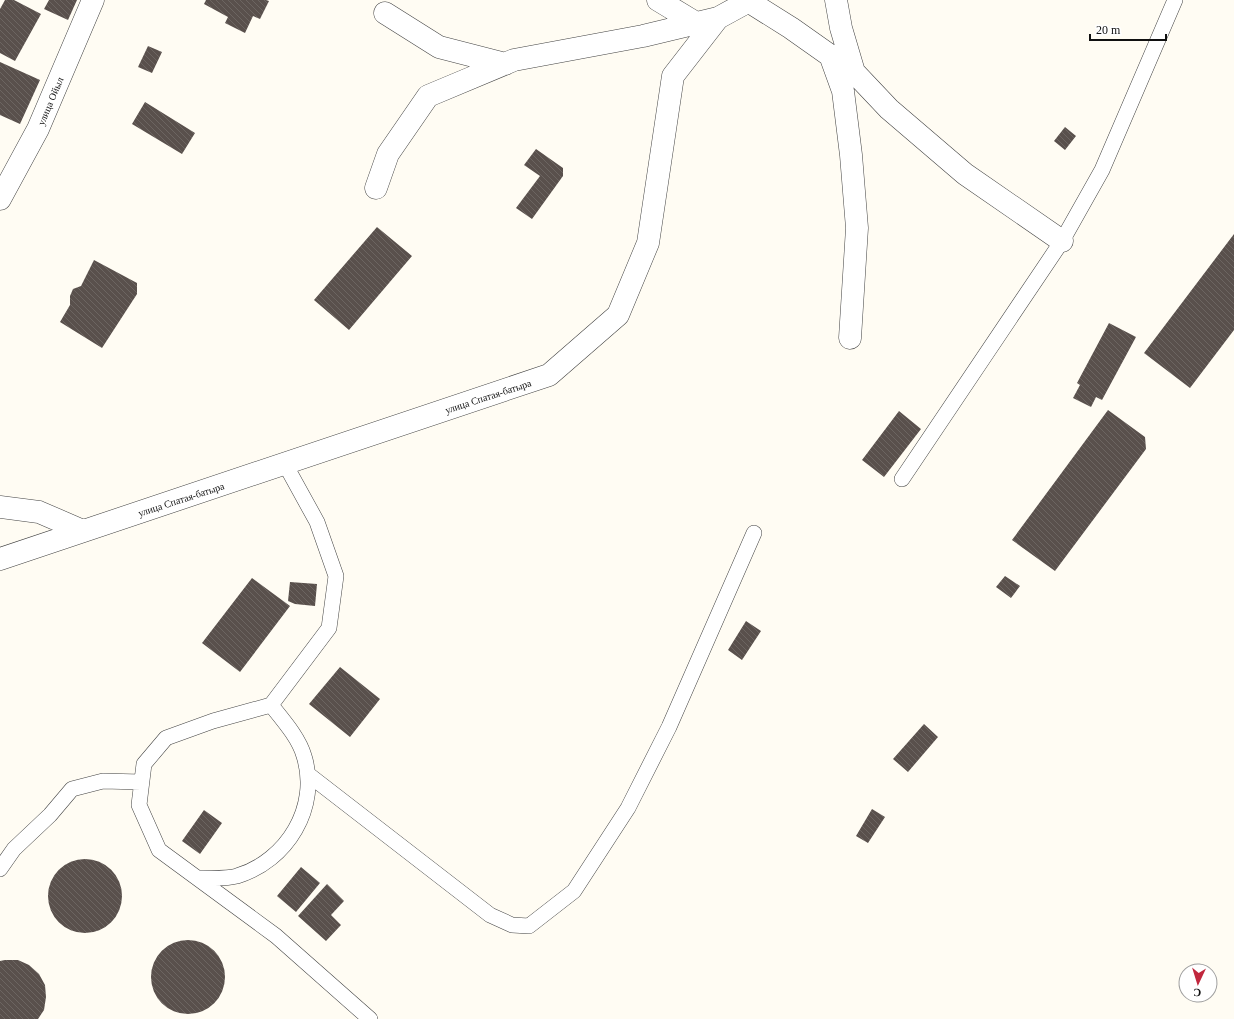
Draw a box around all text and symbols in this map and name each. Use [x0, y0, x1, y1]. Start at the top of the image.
scale bar [1090, 16, 1166, 42]
text: 20 m [1096, 23, 1121, 37]
street label: улица Ойыл [35, 75, 66, 127]
street label: улица Спатая-батыра [444, 377, 533, 416]
street label: улица Спатая-батыра [137, 480, 226, 519]
north arrow [1178, 963, 1218, 1003]
text: С [1193, 987, 1202, 999]

